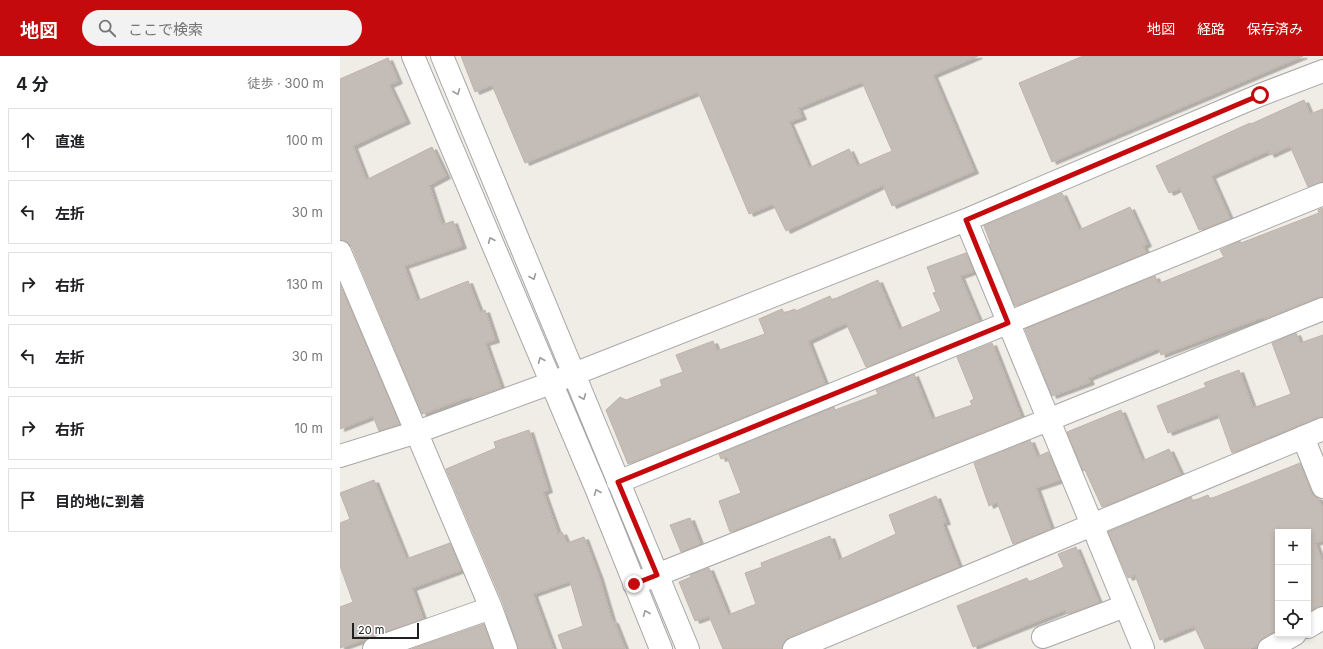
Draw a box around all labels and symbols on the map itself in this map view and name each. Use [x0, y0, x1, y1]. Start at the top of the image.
route start [1251, 86, 1269, 104]
one-way arrow [452, 88, 460, 96]
one-way arrow [487, 237, 495, 244]
one-way arrow [529, 273, 537, 280]
one-way arrow [538, 356, 546, 363]
one-way arrow [578, 393, 586, 401]
one-way arrow [594, 489, 602, 496]
route end [625, 575, 643, 593]
one-way arrow [643, 609, 651, 616]
scale bar [352, 621, 419, 640]

